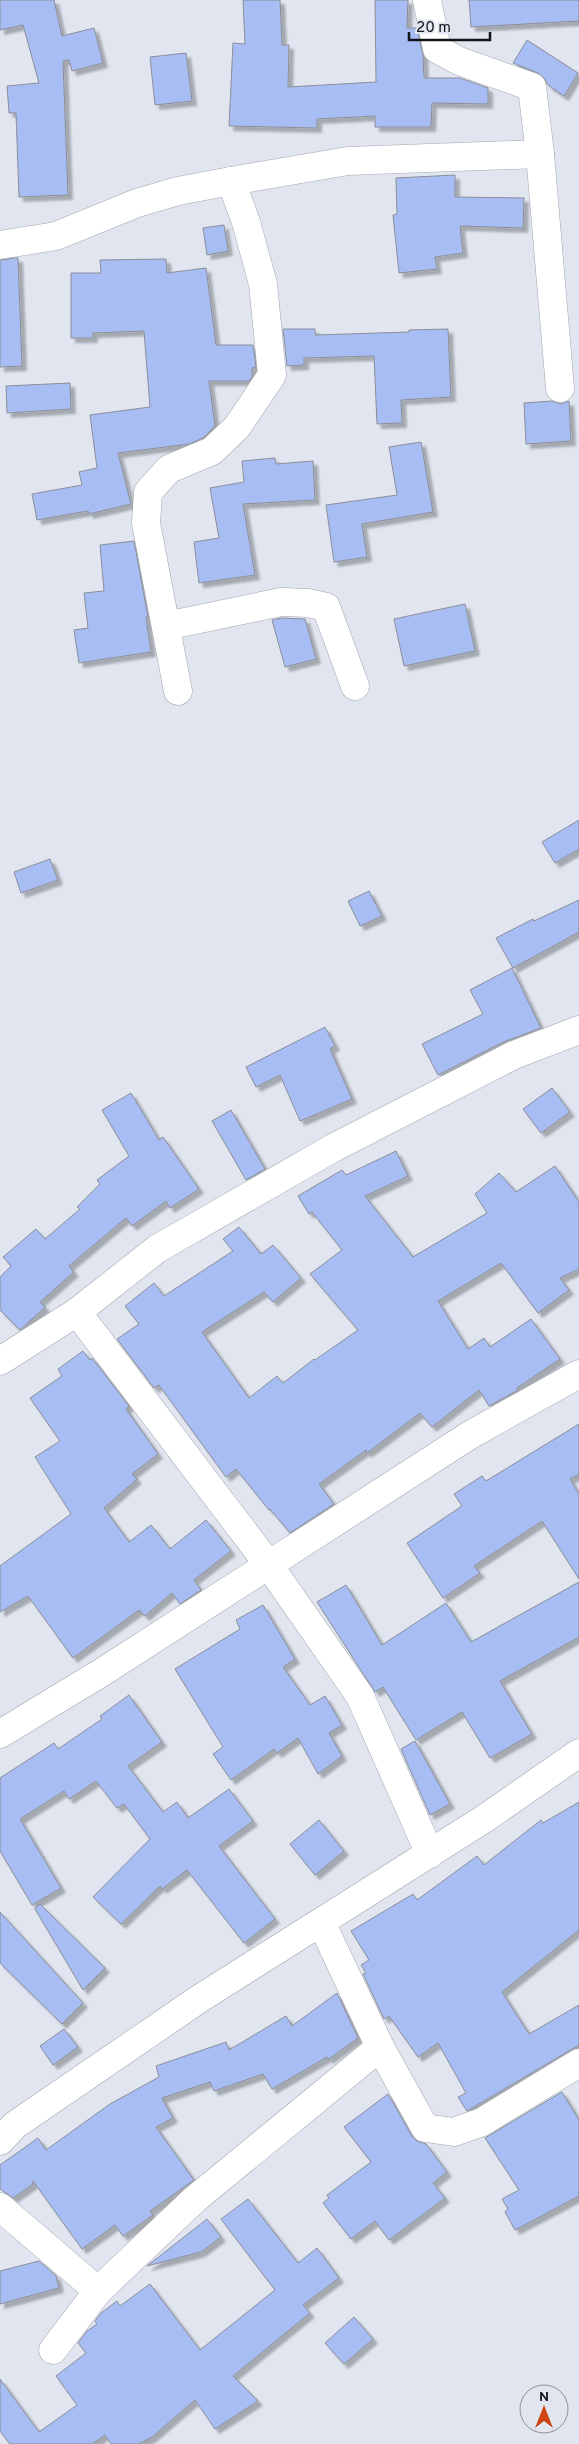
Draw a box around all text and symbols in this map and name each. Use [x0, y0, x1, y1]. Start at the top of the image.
scale bar [409, 10, 490, 42]
text: 20 m [416, 19, 451, 38]
north arrow [519, 2384, 569, 2434]
text: N [539, 2389, 549, 2406]

